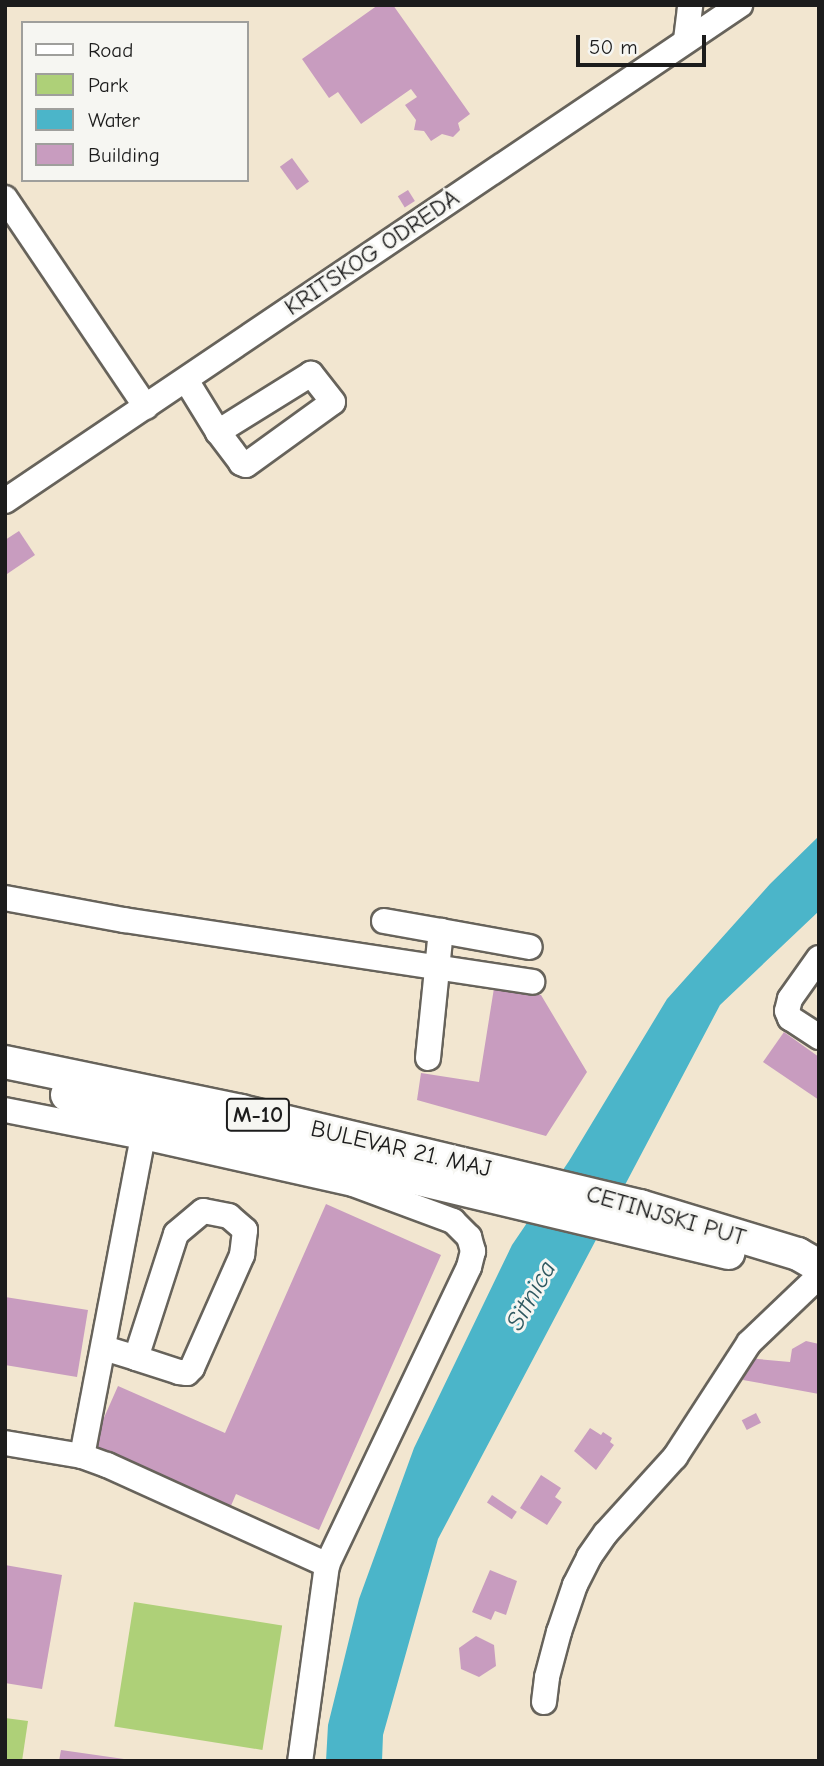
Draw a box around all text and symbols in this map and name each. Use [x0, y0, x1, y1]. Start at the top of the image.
legend [21, 21, 248, 182]
scale bar [579, 21, 708, 65]
text: 50 m [589, 35, 638, 59]
text: Road [88, 38, 133, 62]
text: Park [88, 73, 128, 97]
text: Water [88, 108, 140, 132]
text: Building [88, 143, 160, 167]
street label: KRITSKOG ODREDA [279, 184, 465, 322]
road number: M-10 [225, 1096, 291, 1134]
street label: BULEVAR 21. MAJ [308, 1114, 494, 1184]
street label: CETINJSKI PUT [583, 1179, 749, 1253]
water label: Sitnica [500, 1256, 564, 1336]

